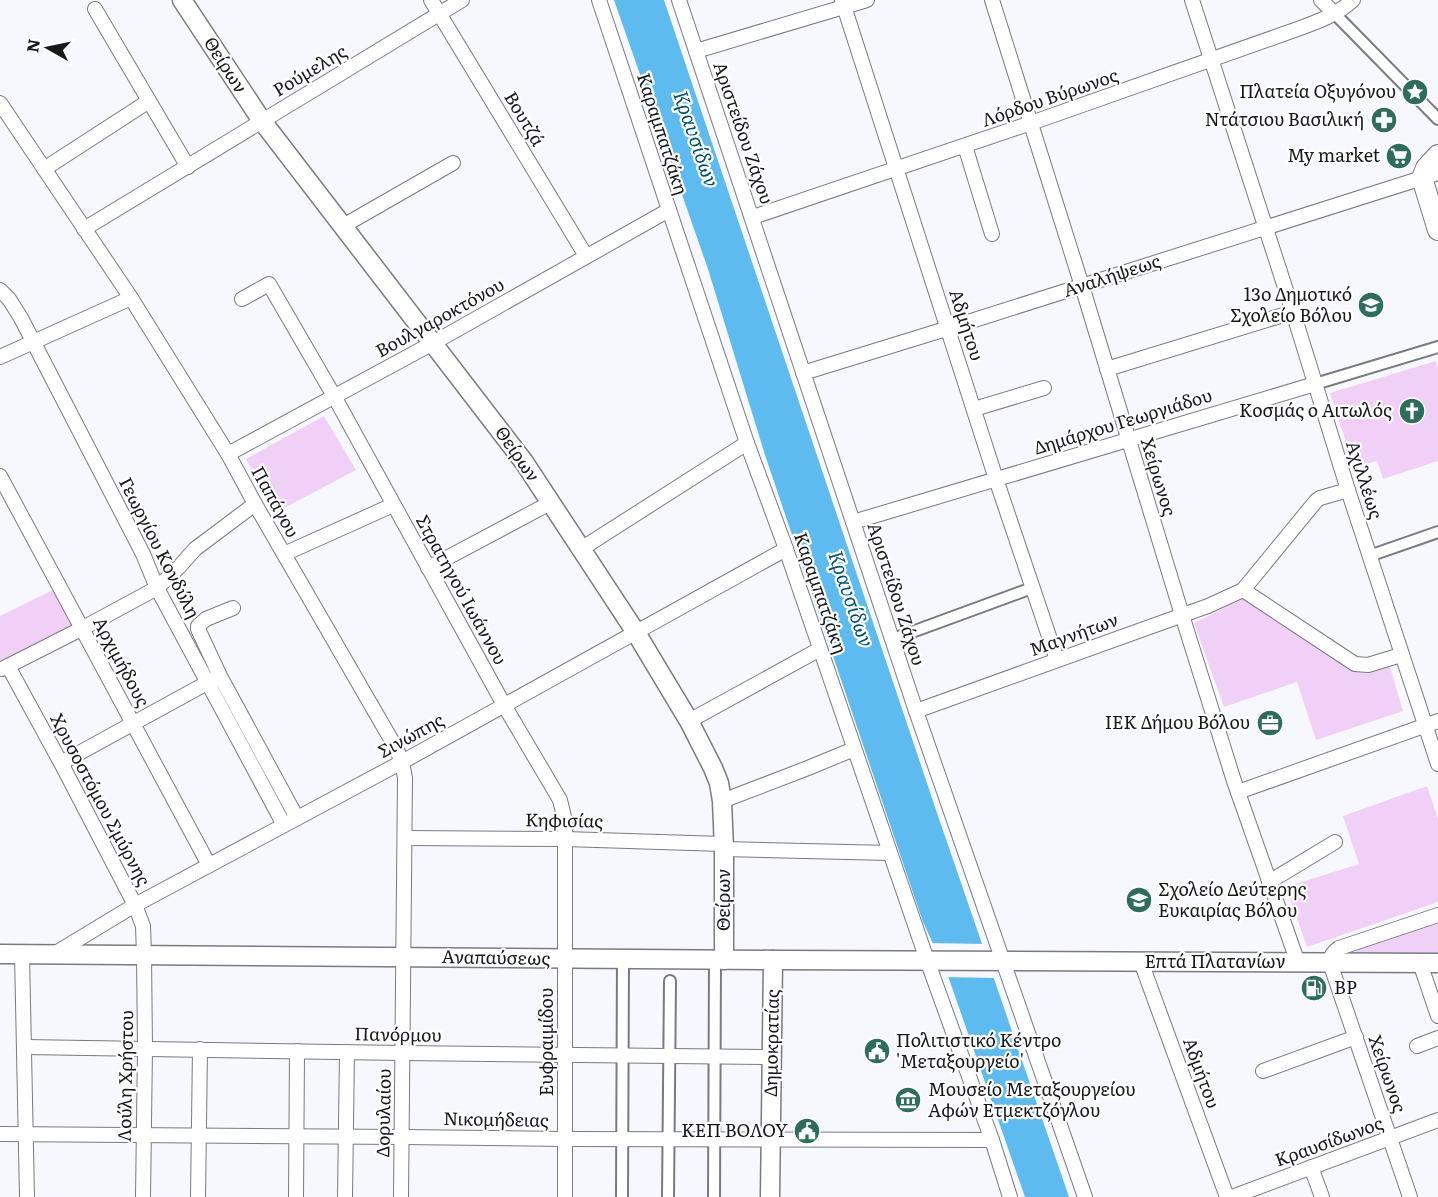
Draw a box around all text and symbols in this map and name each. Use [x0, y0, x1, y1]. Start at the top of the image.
north arrow [18, 18, 78, 78]
street label: Θείρων [198, 31, 255, 98]
text: N [19, 37, 45, 54]
street label: Ρούμελης [267, 37, 351, 102]
street label: Αριστείδου Ζάχου [707, 58, 781, 207]
street label: Λόρδου Βύρωνος [978, 61, 1121, 133]
street label: Καραμπατζάκη [631, 69, 696, 198]
place label: Πλατεία Οξυγόνου [1239, 77, 1396, 104]
place icon: Πλατεία Οξυγόνου [1400, 77, 1430, 107]
street label: Βουτζά [498, 86, 552, 151]
water label: Κραυσίδων [667, 86, 728, 191]
place label: Ντάτσιου Βασιλική [1205, 105, 1364, 132]
pharmacy icon: Ντάτσιου Βασιλική [1369, 105, 1399, 135]
place label: My market [1287, 141, 1381, 168]
supermarket icon: My market [1384, 141, 1414, 171]
street label: Αναλήψεως [1060, 246, 1164, 303]
street label: Βουλγαροκτόνου [370, 270, 509, 363]
place label: 13o Δημοτικό Σχολείο Βόλου [1230, 280, 1352, 328]
street label: Αδμήτου [943, 285, 992, 364]
school or university icon: 13o Δημοτικό Σχολείο Βόλου [1356, 290, 1386, 320]
street label: Δημάρχου Γεωργιάδου [1030, 381, 1215, 461]
place label: Κοσμάς ο Αιτωλός [1239, 396, 1392, 423]
church icon: Κοσμάς ο Αιτωλός [1397, 396, 1427, 426]
street label: Θείρων [489, 420, 547, 487]
street label: Χείρωνος [1135, 434, 1184, 519]
street label: Αχιλλέως [1340, 437, 1391, 522]
street label: Παπάγου [246, 461, 307, 542]
street label: Γεωργίου Κονδύλη [113, 472, 208, 623]
street label: Στρατηγού Ιωάννου [410, 509, 515, 669]
street label: Αριστείδου Ζάχου [862, 518, 933, 669]
street label: Καραμπατζάκη [788, 528, 855, 657]
water label: Κραυσίδων [822, 546, 883, 651]
street label: Μαγνήτων [1025, 605, 1122, 662]
street label: Αρχιμήδους [87, 611, 157, 711]
street label: Σινώπης [372, 705, 448, 764]
street label: Χρυσοστόμου Σμύρνης [44, 708, 158, 890]
place label: ΙΕΚ Δήμου Βόλου [1105, 708, 1250, 735]
office icon: ΙΕΚ Δήμου Βόλου [1255, 708, 1285, 738]
street label: Κηφισίας [525, 805, 603, 834]
street label: Θείρων [709, 869, 736, 931]
place label: Σχολείο Δεύτερης Ευκαιρίας Βόλου [1158, 875, 1307, 923]
school or university icon: Σχολείο Δεύτερης Ευκαιρίας Βόλου [1124, 885, 1154, 915]
street label: Αναπαύσεως [441, 942, 551, 971]
street label: Επτά Πλατανίων [1145, 947, 1285, 974]
fuel station icon: BP [1299, 973, 1329, 1003]
place label: BP [1334, 973, 1357, 1000]
street label: Ευφραιμίδου [532, 988, 559, 1096]
street label: Δημοκρατίας [756, 989, 785, 1097]
street label: Λούλη Χρήστου [110, 1010, 139, 1142]
street label: Πανόρμου [354, 1019, 442, 1048]
place label: Πολιτιστικό Κέντρο 'Μεταξουργείο' [896, 1026, 1062, 1074]
street label: Χείρωνος [1363, 1031, 1414, 1116]
street label: Αδμήτου [1177, 1033, 1228, 1112]
public building icon: Πολιτιστικό Κέντρο 'Μεταξουργείο' [862, 1036, 892, 1066]
street label: Δορυλαίου [368, 1068, 397, 1158]
place label: Μουσείο Μεταξουργείου Αφών Ετμεκτζόγλου [928, 1075, 1136, 1123]
museum icon: Μουσείο Μεταξουργείου Αφών Ετμεκτζόγλου [893, 1085, 923, 1115]
street label: Νικομήδειας [443, 1104, 549, 1133]
street label: Κραυσίδωνος [1270, 1108, 1387, 1173]
place label: ΚΕΠ ΒΟΛΟΥ [681, 1116, 788, 1143]
public building icon: ΚΕΠ ΒΟΛΟΥ [792, 1116, 822, 1146]

